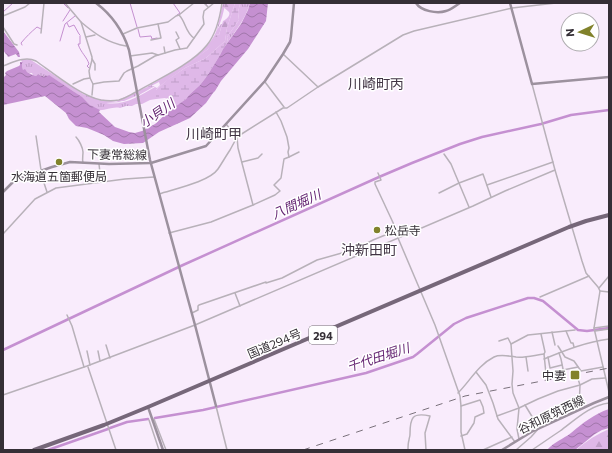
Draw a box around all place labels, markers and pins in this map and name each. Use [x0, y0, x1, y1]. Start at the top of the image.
marker: 水海道五箇郵便局 [54, 157, 64, 167]
place label: 水海道五箇郵便局 [11, 169, 107, 183]
place label: 松岳寺 [385, 223, 421, 237]
marker: 松岳寺 [372, 225, 382, 235]
place label: 中妻 [542, 368, 566, 382]
marker: 中妻 [569, 369, 581, 381]

